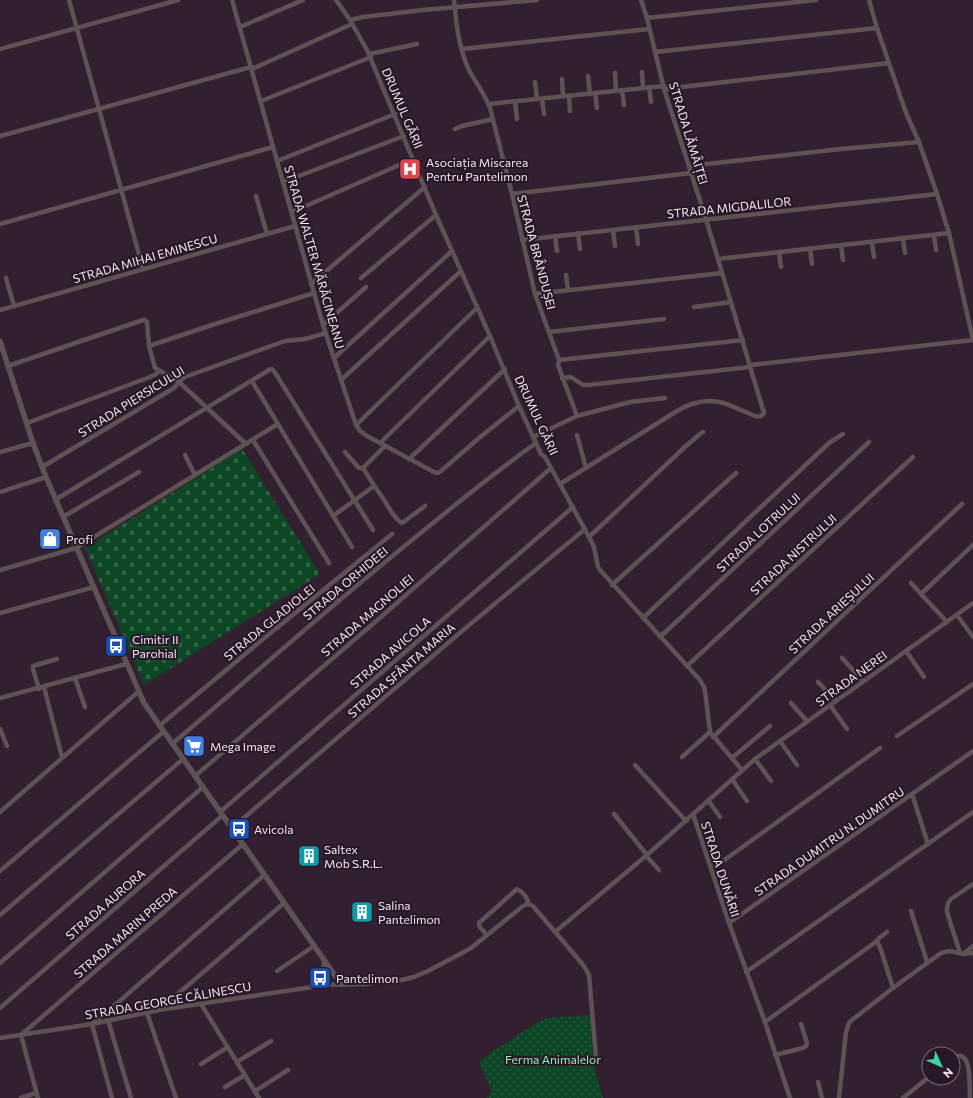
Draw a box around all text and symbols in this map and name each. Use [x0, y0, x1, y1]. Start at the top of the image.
street label: DRUMUL GĂRII [380, 66, 426, 150]
street label: STRADA LĂMÂIȚEI [665, 80, 711, 187]
place label: Asociația Miscarea Pentru Pantelimon [426, 155, 528, 183]
hospital icon: Asociația Miscarea Pentru Pantelimon [397, 156, 423, 182]
street label: STRADA WALTER MĂRĂCINEANU [282, 164, 348, 350]
street label: STRADA BRÂNDUȘEI [514, 193, 559, 311]
street label: STRADA MIGDALILOR [666, 194, 792, 220]
street label: STRADA MIHAI EMINESCU [71, 231, 219, 285]
street label: STRADA PIERSICULUI [75, 363, 187, 439]
street label: DRUMUL GĂRII [512, 373, 562, 457]
street label: STRADA LOTRULUI [713, 490, 803, 574]
street label: STRADA NISTRULUI [747, 511, 839, 597]
shop icon: Profi [37, 526, 63, 552]
place label: Profi [66, 532, 93, 546]
street label: STRADA ORHIDEEI [300, 543, 390, 623]
street label: STRADA ARIEȘULUI [785, 570, 877, 657]
street label: STRADA MAGNOLIEI [318, 571, 416, 659]
street label: STRADA GLADIOLEI [221, 581, 317, 663]
street label: STRADA AVICOLA [347, 613, 433, 691]
street label: STRADA SFÂNTA MARIA [345, 620, 457, 720]
place label: Cimitir II Parohial [132, 632, 179, 660]
bus stop icon: Cimitir II Parohial [103, 633, 129, 659]
street label: STRADA NEREI [813, 647, 889, 709]
supermarket icon: Mega Image [181, 733, 207, 759]
place label: Mega Image [210, 739, 276, 753]
street label: STRADA DUMITRU N. DUMITRU [751, 784, 907, 898]
bus stop icon: Avicola [226, 816, 252, 842]
street label: STRADA DUNĂRII [699, 819, 743, 919]
place label: Avicola [254, 822, 294, 836]
place label: Saltex Mob S.R.L. [324, 842, 383, 870]
building icon: Saltex Mob S.R.L. [296, 843, 322, 869]
street label: STRADA AURORA [62, 866, 148, 942]
street label: STRADA MARIN PREDA [71, 883, 179, 981]
place label: Salina Pantelimon [378, 898, 441, 926]
building icon: Salina Pantelimon [349, 899, 375, 925]
bus stop icon: Pantelimon [307, 965, 333, 991]
place label: Pantelimon [336, 971, 399, 985]
street label: STRADA GEORGE CĂLINESCU [84, 978, 252, 1022]
north arrow [921, 1046, 961, 1086]
park label: Ferma Animalelor [505, 1052, 601, 1066]
text: N [941, 1066, 956, 1081]

